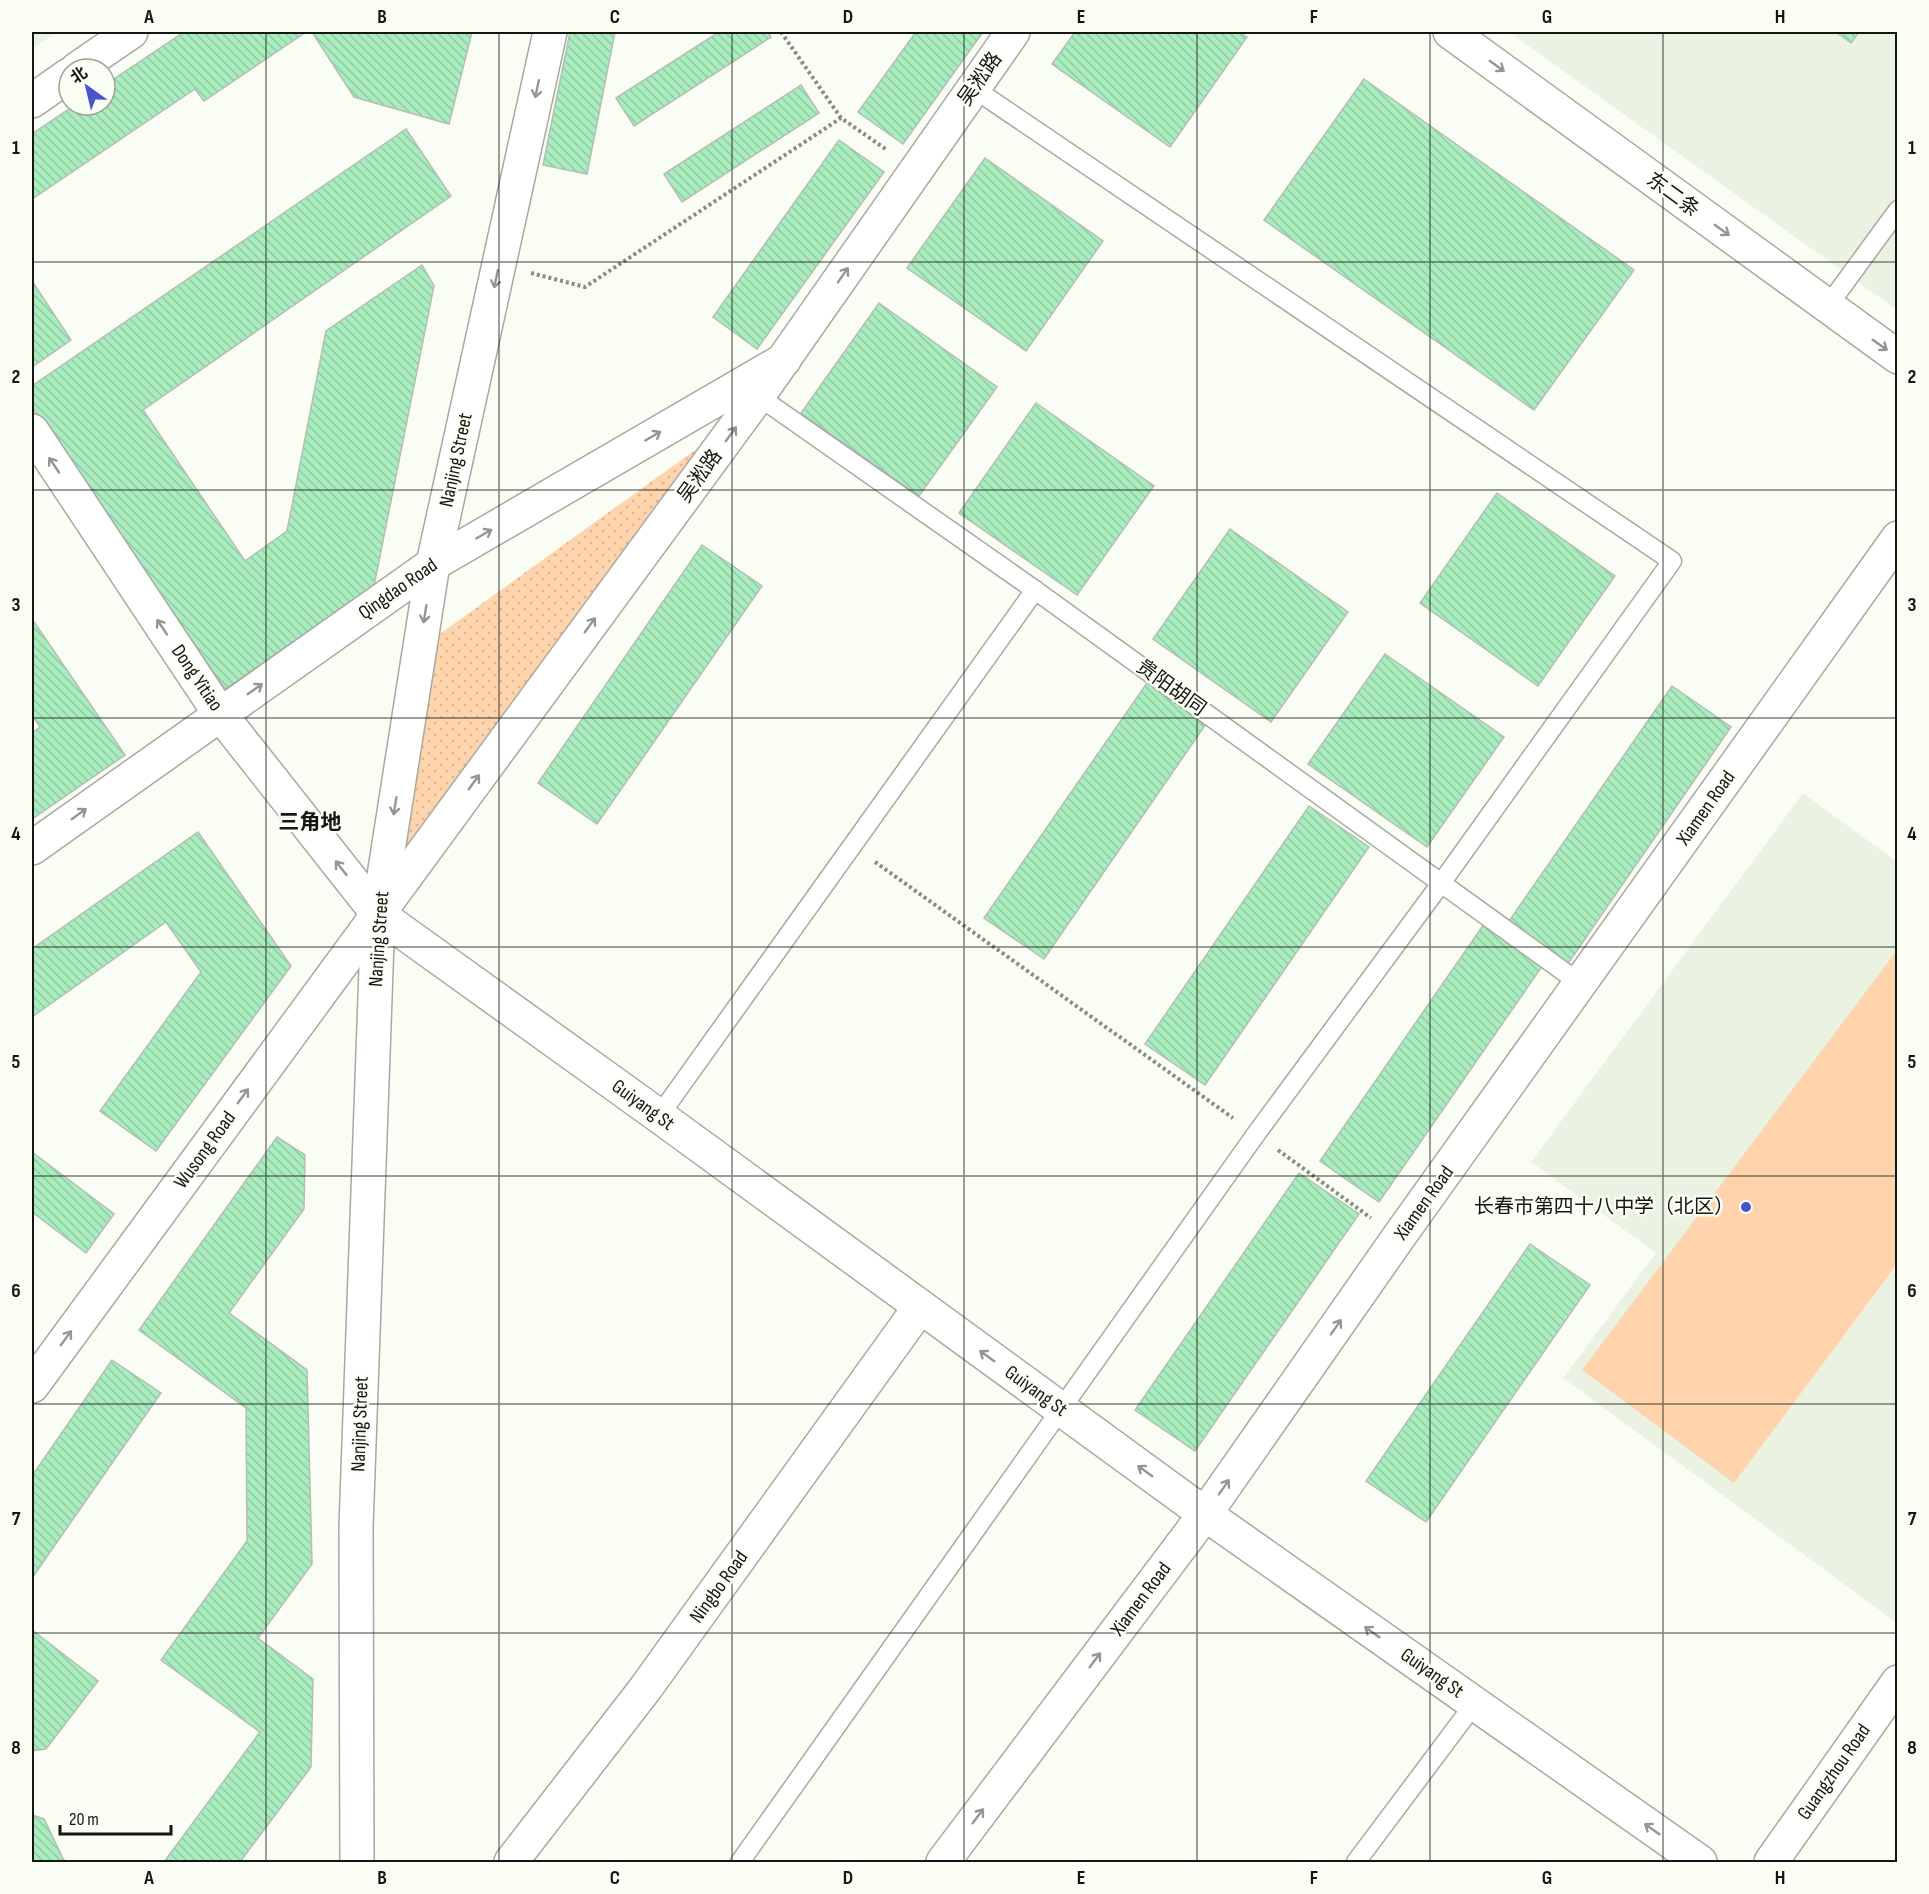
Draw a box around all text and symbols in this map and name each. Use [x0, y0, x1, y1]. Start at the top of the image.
text: A [143, 5, 154, 29]
text: B [377, 5, 387, 29]
text: C [610, 5, 620, 29]
text: D [843, 5, 853, 29]
text: E [1077, 5, 1085, 29]
text: F [1310, 5, 1318, 29]
text: G [1542, 5, 1552, 29]
text: H [1775, 5, 1785, 29]
street label: 吴淞路 [953, 48, 1007, 110]
north arrow [57, 57, 117, 117]
one-way arrow [1488, 60, 1504, 72]
text: 北 [67, 63, 91, 88]
one-way arrow [531, 79, 543, 98]
text: 1 [12, 136, 20, 160]
text: 1 [1908, 136, 1916, 160]
street label: 东二条 [1642, 168, 1704, 222]
one-way arrow [1714, 224, 1730, 237]
one-way arrow [837, 267, 849, 284]
one-way arrow [490, 269, 501, 288]
one-way arrow [1872, 339, 1888, 351]
text: 2 [12, 365, 20, 389]
text: 2 [1908, 365, 1916, 389]
street label: Nanjing Street [434, 411, 478, 509]
one-way arrow [724, 427, 737, 443]
one-way arrow [644, 430, 661, 442]
street label: 吴淞路 [673, 445, 727, 507]
one-way arrow [48, 457, 60, 474]
one-way arrow [475, 528, 492, 540]
street label: Qingdao Road [354, 553, 442, 625]
text: 3 [12, 593, 21, 617]
text: 3 [1908, 593, 1917, 617]
one-way arrow [420, 603, 431, 623]
one-way arrow [584, 617, 596, 633]
one-way arrow [156, 619, 168, 636]
street label: Dong Yitiao [166, 640, 228, 716]
street label: 贵阳胡同 [1132, 655, 1210, 721]
one-way arrow [246, 683, 263, 695]
street label: Xiamen Road [1671, 766, 1740, 851]
one-way arrow [468, 774, 481, 790]
one-way arrow [389, 796, 400, 816]
one-way arrow [71, 808, 87, 820]
district label: 三角地 [279, 810, 342, 835]
text: 4 [11, 822, 21, 846]
text: 4 [1907, 822, 1917, 846]
one-way arrow [335, 860, 348, 876]
street label: Nanjing Street [364, 890, 394, 988]
text: 5 [12, 1050, 21, 1074]
text: 5 [1908, 1050, 1917, 1074]
street label: Guiyang St [607, 1074, 679, 1136]
one-way arrow [237, 1089, 250, 1105]
street label: Wusong Road [169, 1107, 241, 1193]
street label: Xiamen Road [1388, 1161, 1459, 1246]
place label: 长春市第四十八中学（北区） [1474, 1195, 1734, 1219]
marker: 长春市第四十八中学（北区） [1739, 1200, 1753, 1214]
text: 6 [11, 1279, 21, 1303]
text: 6 [1907, 1279, 1917, 1303]
one-way arrow [1330, 1319, 1342, 1335]
one-way arrow [60, 1331, 72, 1347]
one-way arrow [980, 1349, 996, 1362]
street label: Guiyang St [1000, 1360, 1072, 1422]
street label: Nanjing Street [346, 1376, 374, 1472]
one-way arrow [1137, 1464, 1153, 1477]
one-way arrow [1218, 1479, 1230, 1495]
text: 7 [12, 1507, 21, 1531]
text: 7 [1908, 1507, 1917, 1531]
street label: Ningbo Road [685, 1546, 753, 1628]
street label: Xiamen Road [1105, 1558, 1176, 1641]
one-way arrow [1365, 1626, 1381, 1638]
street label: Guiyang St [1396, 1643, 1468, 1703]
one-way arrow [1089, 1652, 1102, 1668]
street label: Guangzhou Road [1792, 1719, 1876, 1825]
text: 8 [11, 1736, 21, 1760]
text: 8 [1907, 1736, 1917, 1760]
scale bar [60, 1798, 171, 1836]
one-way arrow [972, 1808, 984, 1824]
text: 20 m [69, 1809, 99, 1830]
one-way arrow [1644, 1823, 1660, 1835]
text: A [143, 1866, 154, 1890]
text: B [377, 1866, 387, 1890]
text: C [610, 1866, 620, 1890]
text: D [843, 1866, 853, 1890]
text: E [1077, 1866, 1085, 1890]
text: F [1310, 1866, 1318, 1890]
text: G [1542, 1866, 1552, 1890]
text: H [1775, 1866, 1785, 1890]

